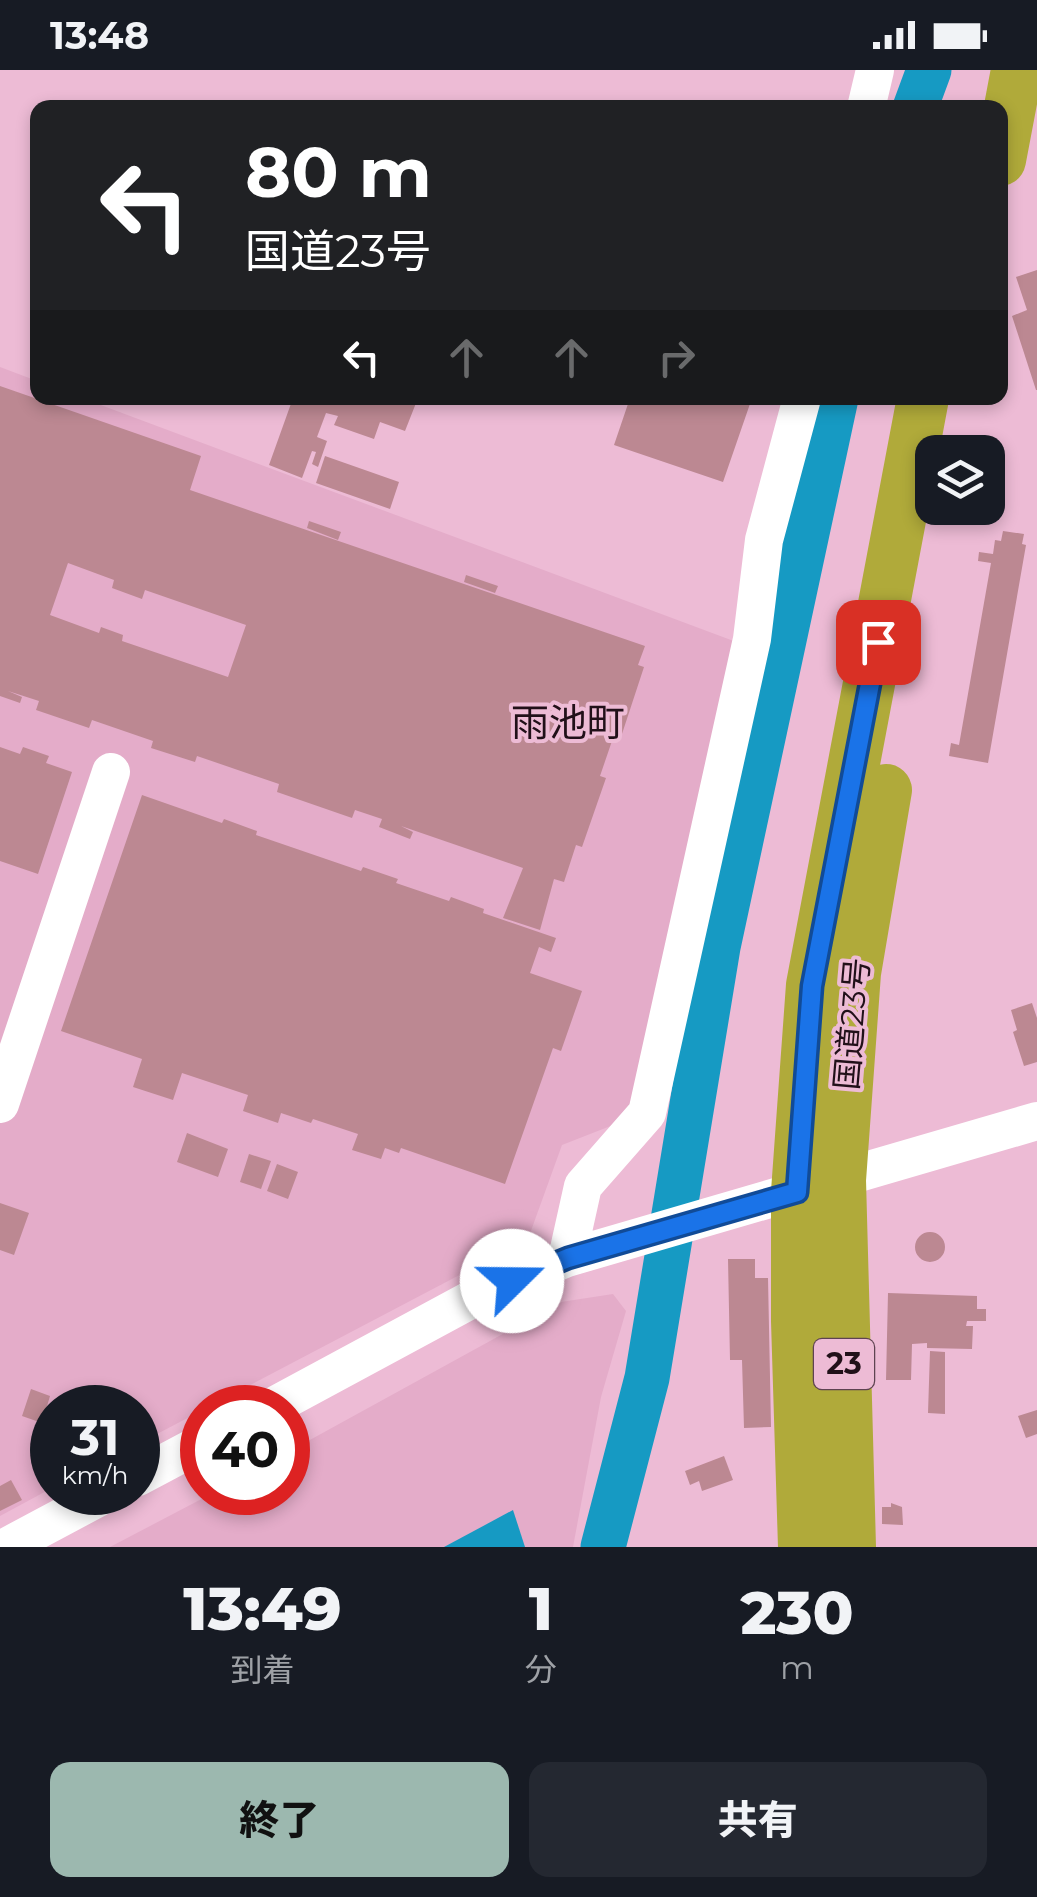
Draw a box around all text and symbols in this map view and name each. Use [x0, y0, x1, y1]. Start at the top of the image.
text: 13:48 [50, 12, 149, 59]
text: 80 m [245, 129, 432, 215]
icon: left [80, 140, 210, 270]
text: 国道23号 [245, 223, 431, 278]
icon: left [334, 330, 389, 385]
icon: ahead [439, 330, 494, 385]
icon: ahead [544, 330, 599, 385]
icon: right [649, 330, 704, 385]
map controls [915, 435, 1005, 525]
button: layers [915, 435, 1005, 525]
pin [836, 600, 921, 685]
icon: arrive [851, 615, 906, 670]
district label: 雨池町 [511, 699, 625, 746]
street label: 国道23号 [826, 956, 877, 1092]
position arrow [460, 1229, 564, 1333]
road number: 23 [814, 1339, 874, 1389]
speed limit sign: 40 [180, 1385, 310, 1515]
text: 31 [70, 1407, 120, 1468]
text: km/h [62, 1460, 128, 1490]
text: 13:49 [183, 1572, 342, 1645]
text: 1 [529, 1572, 553, 1645]
text: 230 [740, 1576, 854, 1649]
text: m [780, 1648, 814, 1687]
text: 到着 [231, 1650, 295, 1689]
text: 分 [525, 1650, 557, 1689]
button: 終了 [50, 1762, 509, 1877]
button: 共有 [529, 1762, 987, 1877]

